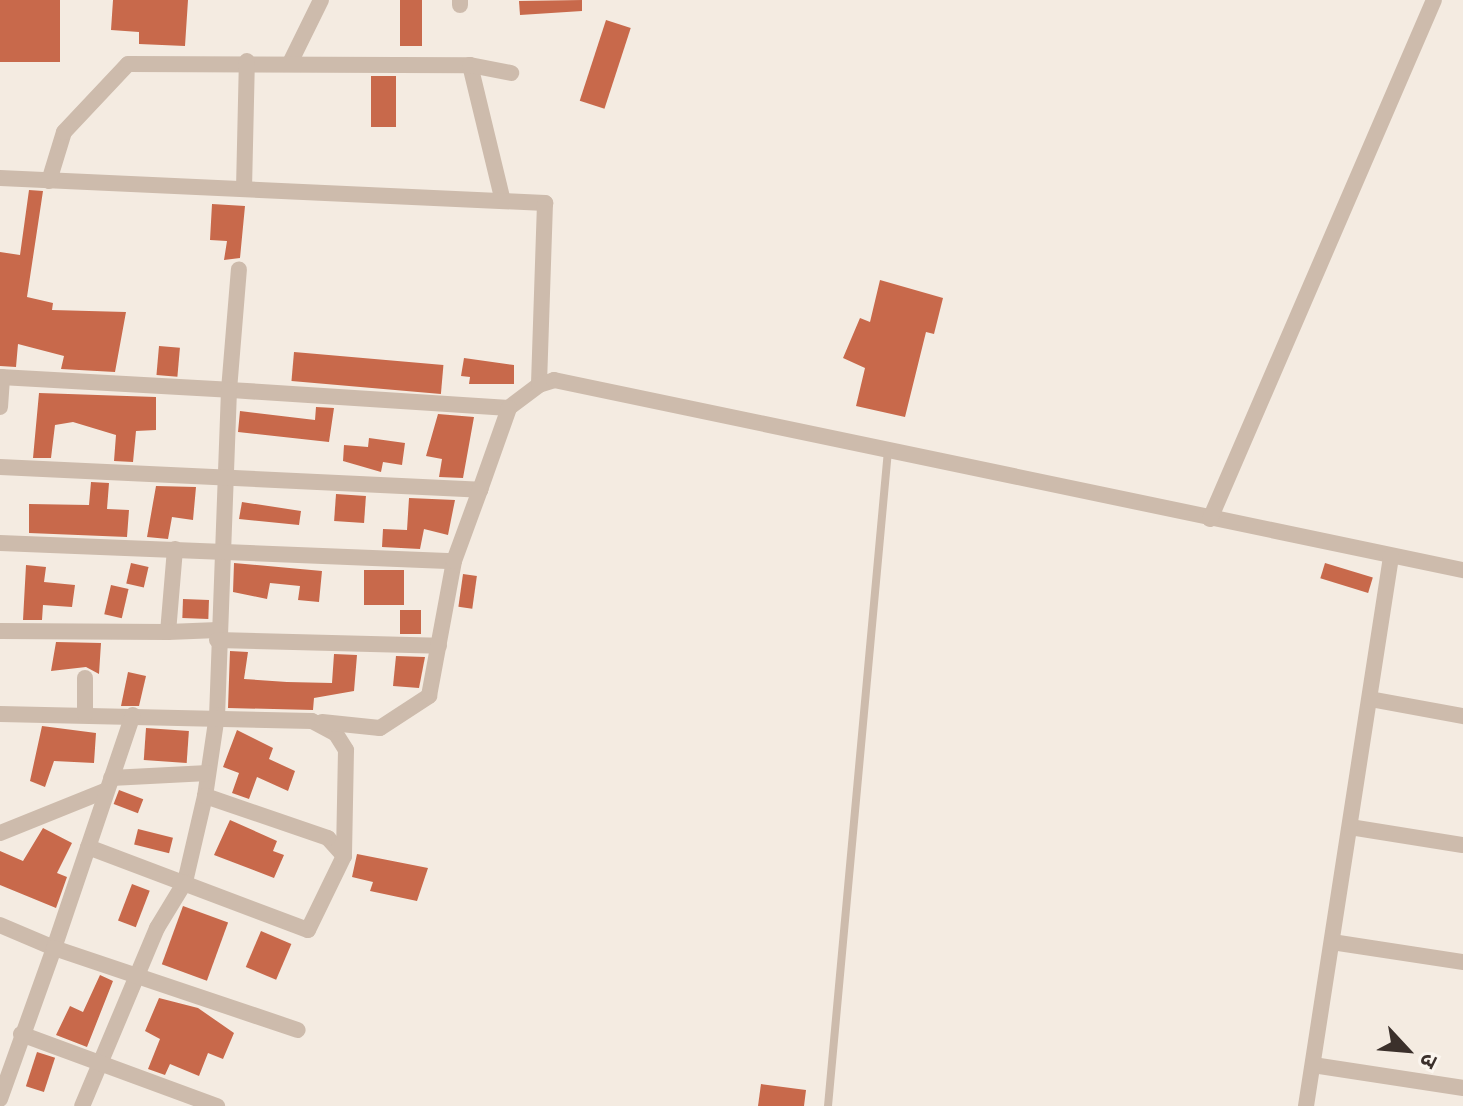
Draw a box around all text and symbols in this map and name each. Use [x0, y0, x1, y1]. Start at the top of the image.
north arrow [1367, 1010, 1447, 1090]
text: उ [1415, 1049, 1443, 1072]

